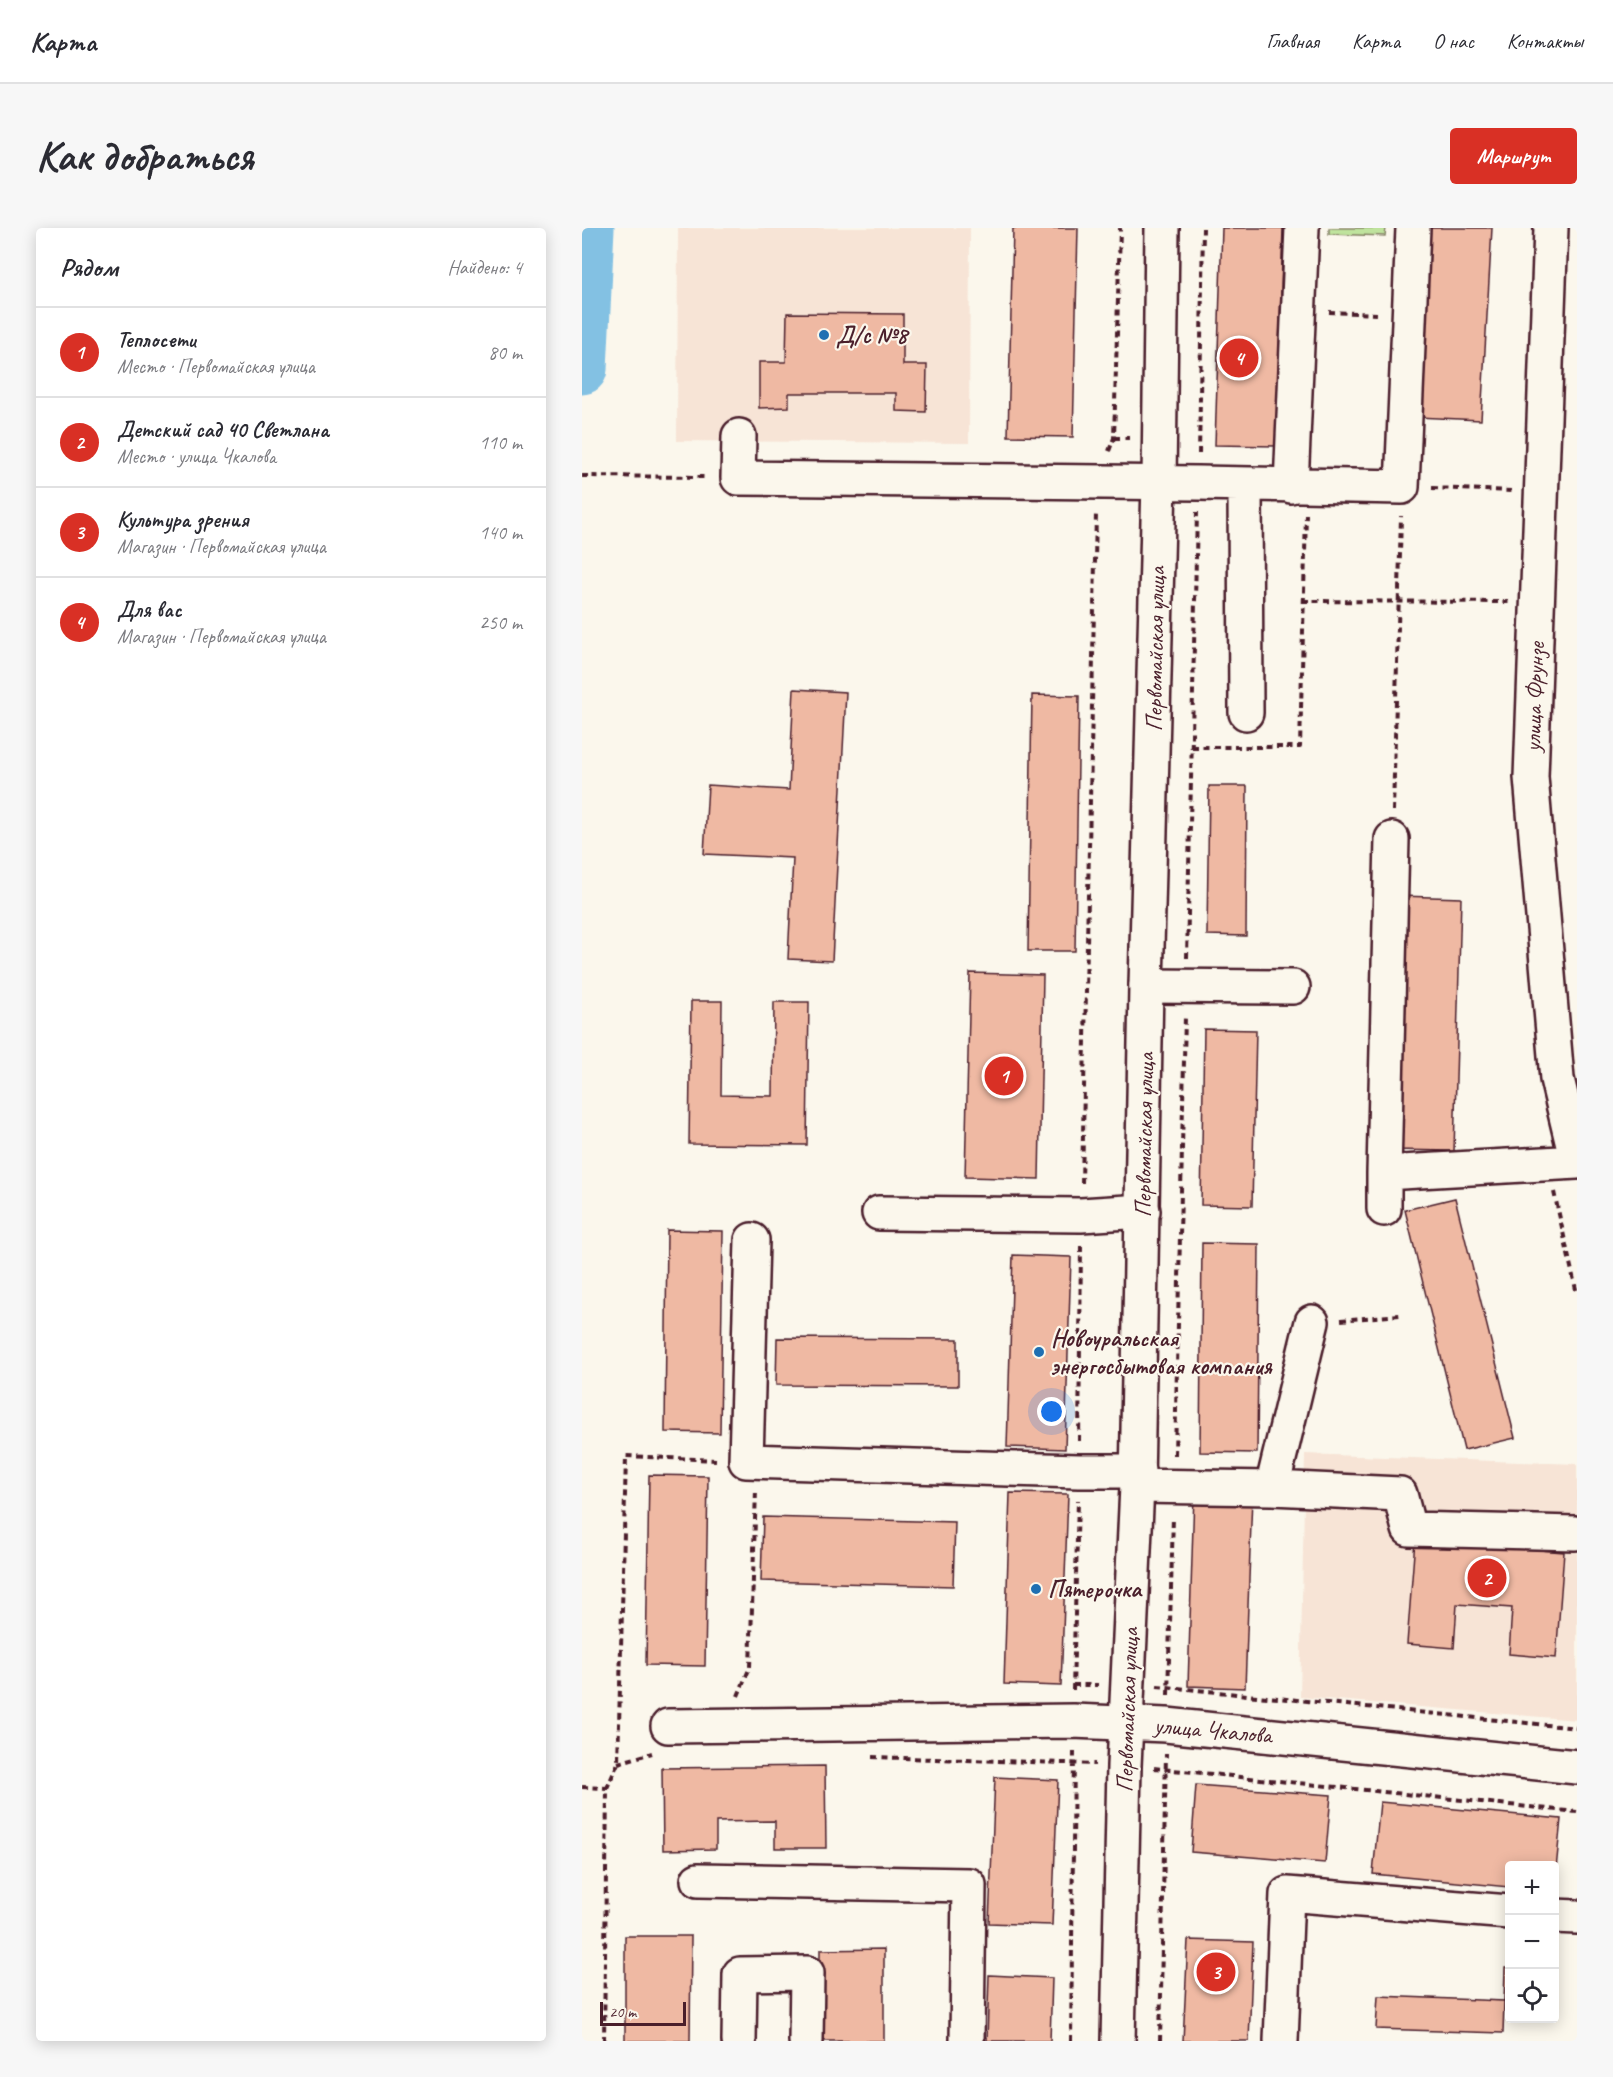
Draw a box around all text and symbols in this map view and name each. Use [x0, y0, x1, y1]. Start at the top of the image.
text: Карта [30, 24, 97, 59]
text: Главная [1266, 28, 1319, 54]
text: Карта [1352, 28, 1400, 54]
text: О нас [1433, 28, 1474, 54]
text: Контакты [1507, 28, 1583, 54]
button: Маршрут [1450, 128, 1577, 184]
text: Как добраться [36, 130, 253, 183]
text: Рядом [60, 251, 118, 284]
text: Найдено: 4 [447, 255, 522, 280]
place label: Д/с №8 [836, 320, 910, 350]
text: Теплосети [117, 326, 196, 354]
marker: Д/с №8 [817, 328, 831, 342]
pin: 4 [1220, 336, 1258, 380]
text: 1 [75, 340, 84, 365]
text: 80 m [488, 340, 522, 365]
text: Место · Первомайская улица [117, 354, 315, 379]
text: Детский сад 40 Светлана [117, 416, 329, 444]
text: 2 [75, 430, 84, 455]
text: 110 m [479, 430, 522, 455]
text: Место · улица Чкалова [117, 444, 276, 469]
text: Культура зрения [117, 506, 249, 534]
text: 3 [75, 520, 84, 545]
text: 140 m [479, 520, 522, 545]
text: Магазин · Первомайская улица [117, 534, 326, 559]
street label: Первомайская улица [1139, 565, 1171, 732]
text: Для вас [117, 596, 182, 624]
text: 4 [75, 610, 84, 635]
text: 250 m [479, 610, 522, 635]
text: Магазин · Первомайская улица [117, 624, 326, 649]
street label: улица Фрунзе [1517, 639, 1551, 754]
street label: Первомайская улица [1128, 1051, 1160, 1218]
pin: 1 [984, 1054, 1024, 1098]
place label: Новоуральская энергосбытовая компания [1051, 1323, 1273, 1381]
marker: Новоуральская энергосбытовая компания [1032, 1345, 1046, 1359]
your location [1037, 1397, 1066, 1426]
pin: 2 [1468, 1556, 1506, 1600]
place label: Пятерочка [1048, 1574, 1143, 1604]
marker: Пятерочка [1029, 1582, 1043, 1596]
street label: Первомайская улица [1109, 1626, 1145, 1793]
street label: улица Чкалова [1151, 1710, 1275, 1750]
map controls [1505, 1861, 1559, 2023]
button: + [1505, 1861, 1559, 1915]
button: − [1505, 1915, 1559, 1969]
pin: 3 [1196, 1950, 1236, 1994]
button: locate [1505, 1969, 1559, 2023]
scale bar [600, 1999, 686, 2026]
text: 20 m [609, 2002, 636, 2022]

